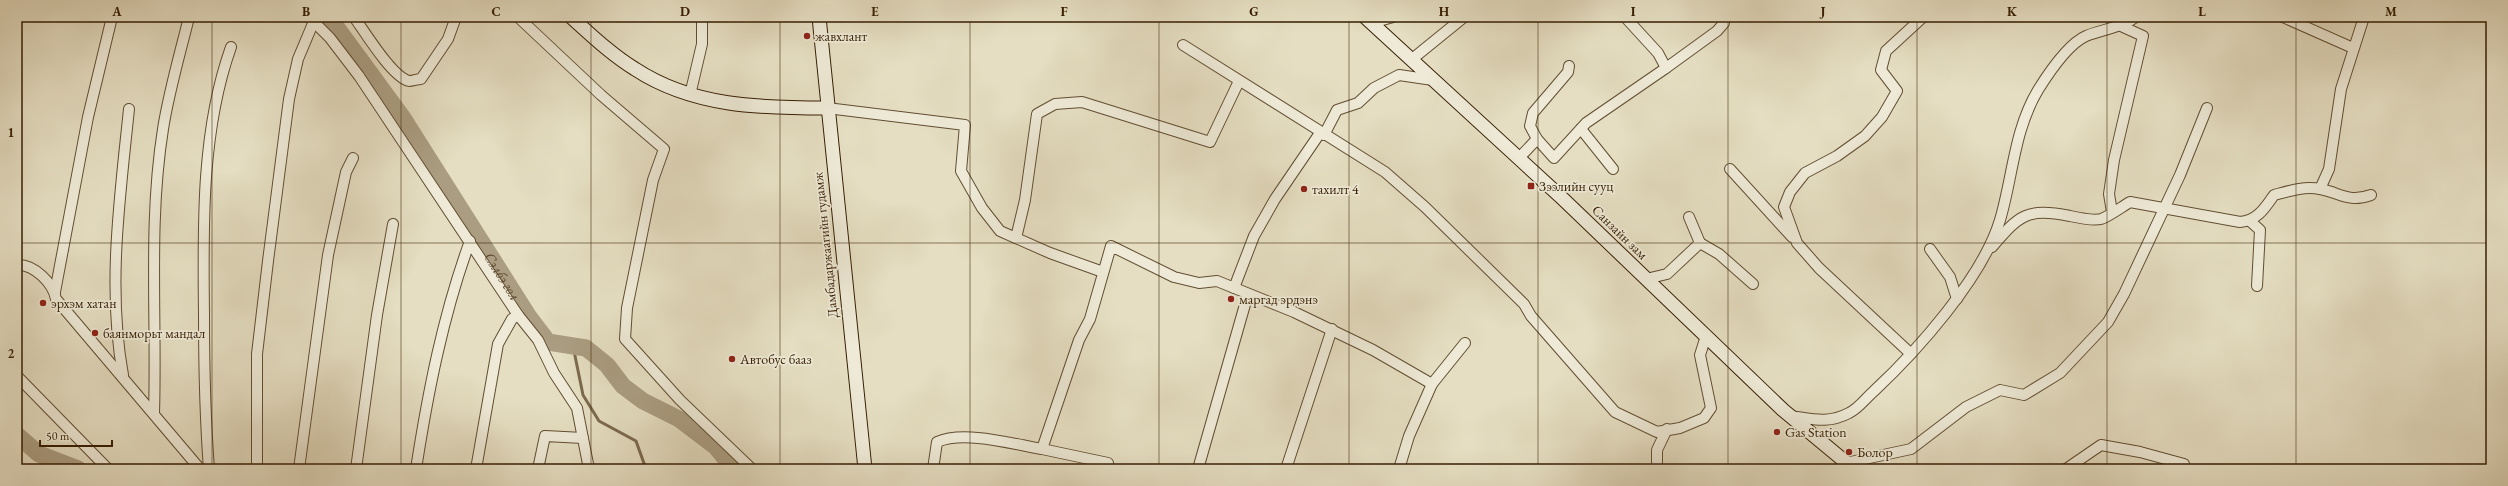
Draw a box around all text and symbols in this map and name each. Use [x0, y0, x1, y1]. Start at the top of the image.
text: A [111, 3, 122, 20]
text: B [302, 3, 310, 20]
text: C [491, 3, 501, 20]
text: D [680, 3, 690, 20]
text: E [871, 3, 879, 20]
text: F [1060, 3, 1068, 20]
text: G [1249, 3, 1259, 20]
text: H [1439, 3, 1450, 20]
text: I [1631, 3, 1636, 20]
text: J [1819, 3, 1826, 20]
text: K [2007, 3, 2018, 20]
text: L [2198, 3, 2206, 20]
text: M [2385, 3, 2397, 20]
place label: жавхлант [815, 27, 868, 45]
marker: жавхлант [802, 31, 812, 41]
text: 1 [8, 124, 15, 141]
street label: Дамбадаржаагийн гудамж [808, 171, 842, 319]
place label: Зээлийн сууц [1539, 177, 1614, 195]
place label: тахилт 4 [1312, 180, 1359, 198]
marker: Зээлийн сууц [1526, 181, 1536, 191]
marker: тахилт 4 [1299, 184, 1309, 194]
street label: Санзайн зам [1588, 201, 1652, 263]
water label: Сэлбэ гол [481, 248, 525, 304]
place label: маргад эрдэнэ [1239, 290, 1318, 308]
place label: эрхэм хатан [51, 294, 116, 312]
marker: маргад эрдэнэ [1226, 294, 1236, 304]
marker: эрхэм хатан [38, 298, 48, 308]
place label: баянморьт мандал [103, 324, 206, 342]
marker: баянморьт мандал [90, 328, 100, 338]
text: 2 [8, 345, 15, 362]
place label: Автобус бааз [739, 350, 812, 368]
marker: Автобус бааз [727, 354, 737, 364]
scale bar [40, 422, 112, 448]
place label: Gas Station [1785, 423, 1847, 441]
marker: Gas Station [1772, 427, 1782, 437]
text: 50 m [46, 428, 70, 444]
place label: Болор [1857, 443, 1893, 461]
marker: Болор [1844, 447, 1854, 457]

